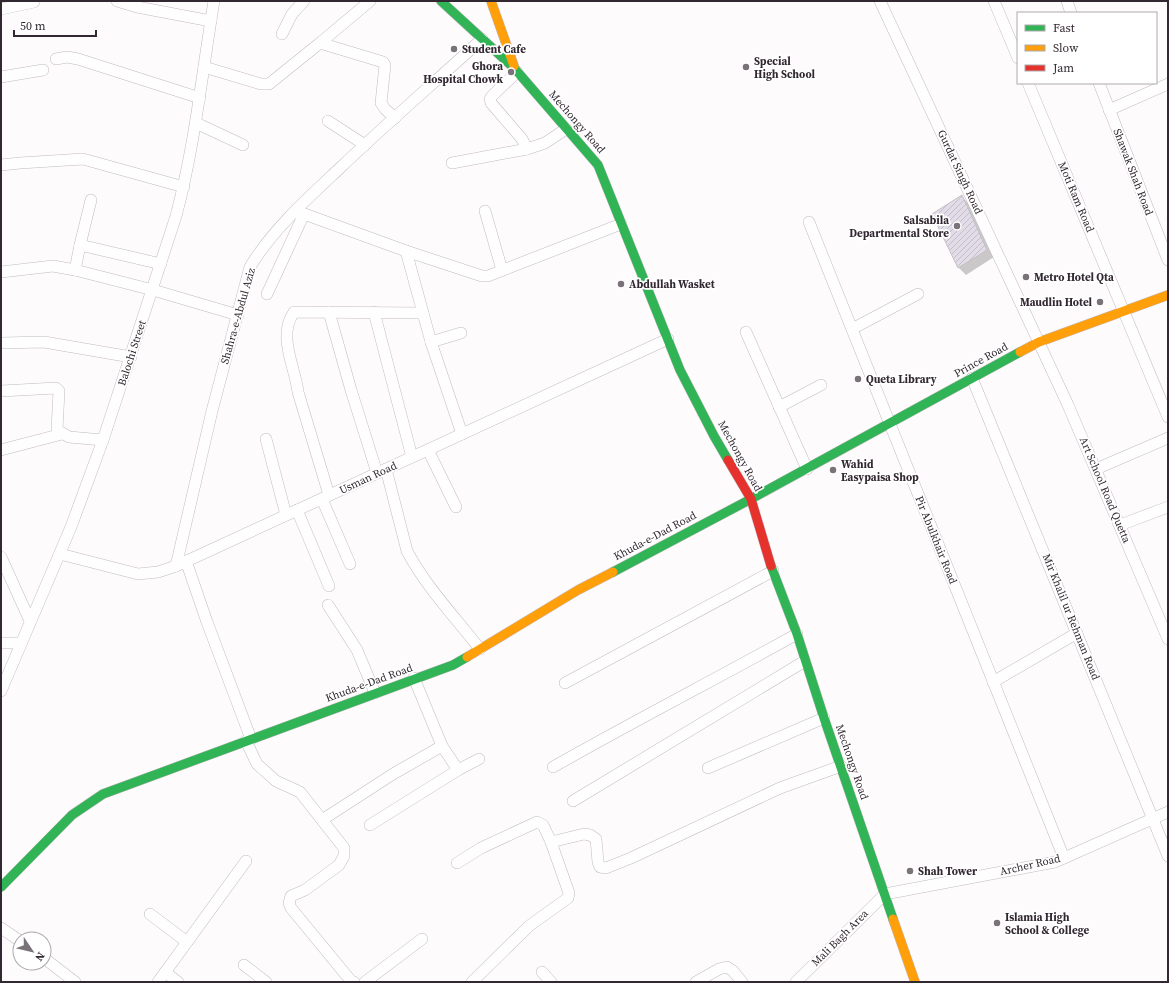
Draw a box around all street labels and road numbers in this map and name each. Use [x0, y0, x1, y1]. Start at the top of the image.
street label: Mechongy Road [545, 87, 609, 157]
street label: Shawak Shah Road [1110, 126, 1157, 218]
street label: Gurdat Singh Road [934, 127, 986, 217]
street label: Moti Ram Road [1054, 159, 1098, 235]
street label: Shahra-e-Abdul Aziz [217, 266, 259, 366]
street label: Balochi Street [114, 318, 150, 388]
street label: Prince Road [951, 339, 1011, 381]
street label: Mechongy Road [714, 418, 766, 495]
street label: Art School Road Quetta [1076, 435, 1134, 546]
street label: Usman Road [337, 458, 400, 498]
street label: Pir Abulkhair Road [911, 494, 961, 587]
street label: Khuda-e-Dad Road [611, 508, 700, 564]
street label: Mir Khalil ur Rehman Road [1039, 552, 1103, 683]
street label: Khuda-e-Dad Road [323, 660, 415, 706]
street label: Mechongy Road [832, 722, 872, 802]
street label: Archer Road [998, 851, 1062, 879]
street label: Mali Bagh Area [808, 906, 872, 970]

